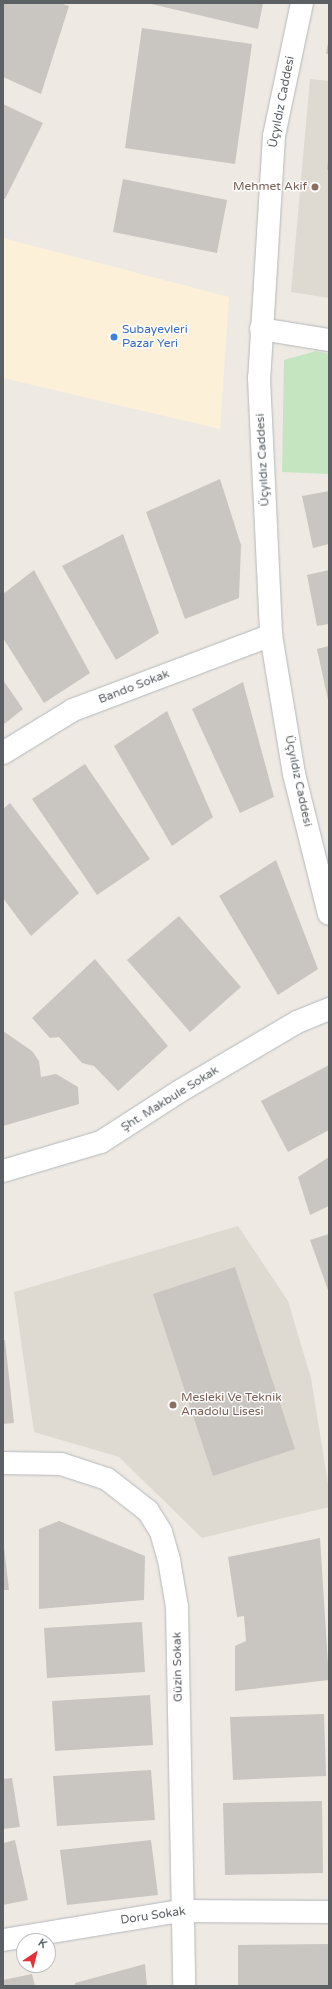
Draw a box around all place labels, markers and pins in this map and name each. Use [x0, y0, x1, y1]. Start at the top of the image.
place label: Mehmet Akif [233, 180, 307, 194]
marker: Mehmet Akif [310, 182, 320, 192]
place label: Subayevleri Pazar Yeri [122, 323, 188, 351]
marker: Subayevleri Pazar Yeri [109, 332, 119, 342]
place label: Mesleki Ve Teknik Anadolu Lisesi [181, 1391, 282, 1419]
marker: Mesleki Ve Teknik Anadolu Lisesi [168, 1400, 178, 1410]

